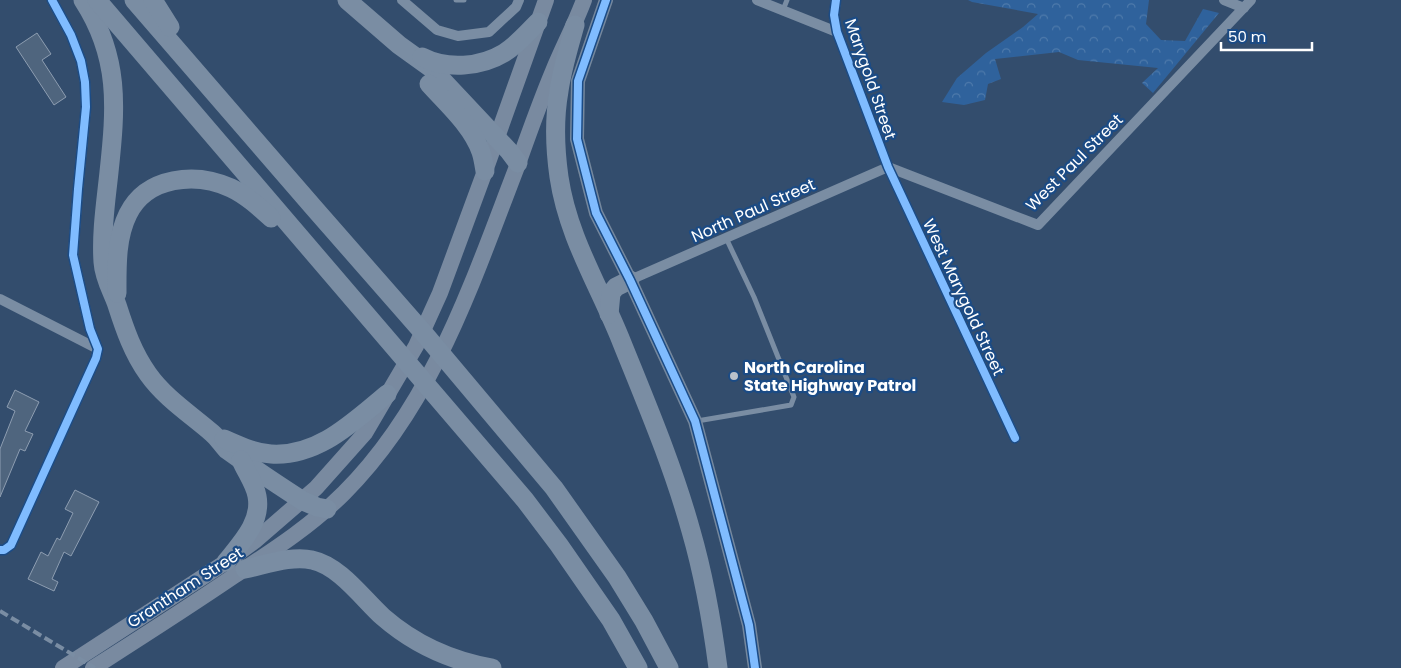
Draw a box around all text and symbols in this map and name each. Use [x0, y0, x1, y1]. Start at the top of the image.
street label: Marygold Street [839, 16, 902, 143]
scale bar [1221, 20, 1312, 52]
text: 50 m [1228, 26, 1266, 47]
street label: West Paul Street [1020, 108, 1128, 216]
street label: North Paul Street [688, 173, 819, 248]
street label: West Marygold Street [917, 215, 1010, 379]
place label: North Carolina State Highway Patrol [744, 356, 916, 397]
marker: North Carolina State Highway Patrol [728, 370, 740, 382]
street label: Grantham Street [123, 541, 248, 634]

